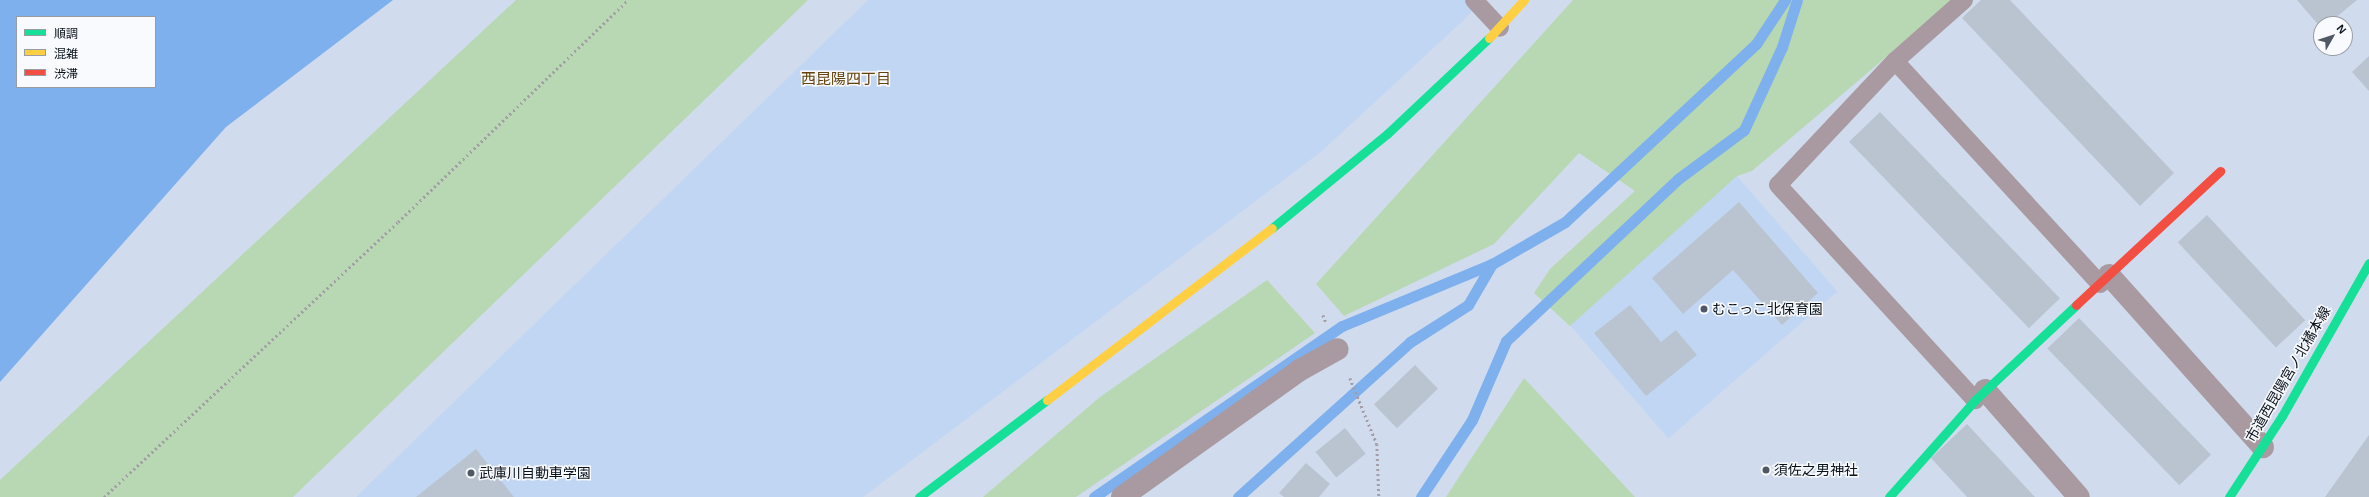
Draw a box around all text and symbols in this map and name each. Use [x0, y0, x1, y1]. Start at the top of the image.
legend [16, 16, 156, 88]
north arrow [2313, 16, 2353, 56]
text: N [2334, 22, 2349, 36]
text: 順調 [54, 27, 78, 41]
text: 混雑 [54, 47, 78, 61]
text: 渋滞 [54, 67, 78, 81]
district label: 西昆陽四丁目 [801, 70, 891, 88]
place label: むこっこ北保育園 [1712, 301, 1824, 317]
street label: 市道西昆陽宮ノ北橘本線 [2242, 303, 2334, 445]
marker: むこっこ北保育園 [1699, 304, 1709, 314]
place label: 須佐之男神社 [1774, 462, 1858, 478]
place label: 武庫川自動車学園 [479, 465, 591, 481]
marker: 須佐之男神社 [1761, 465, 1771, 475]
marker: 武庫川自動車学園 [466, 468, 476, 478]

